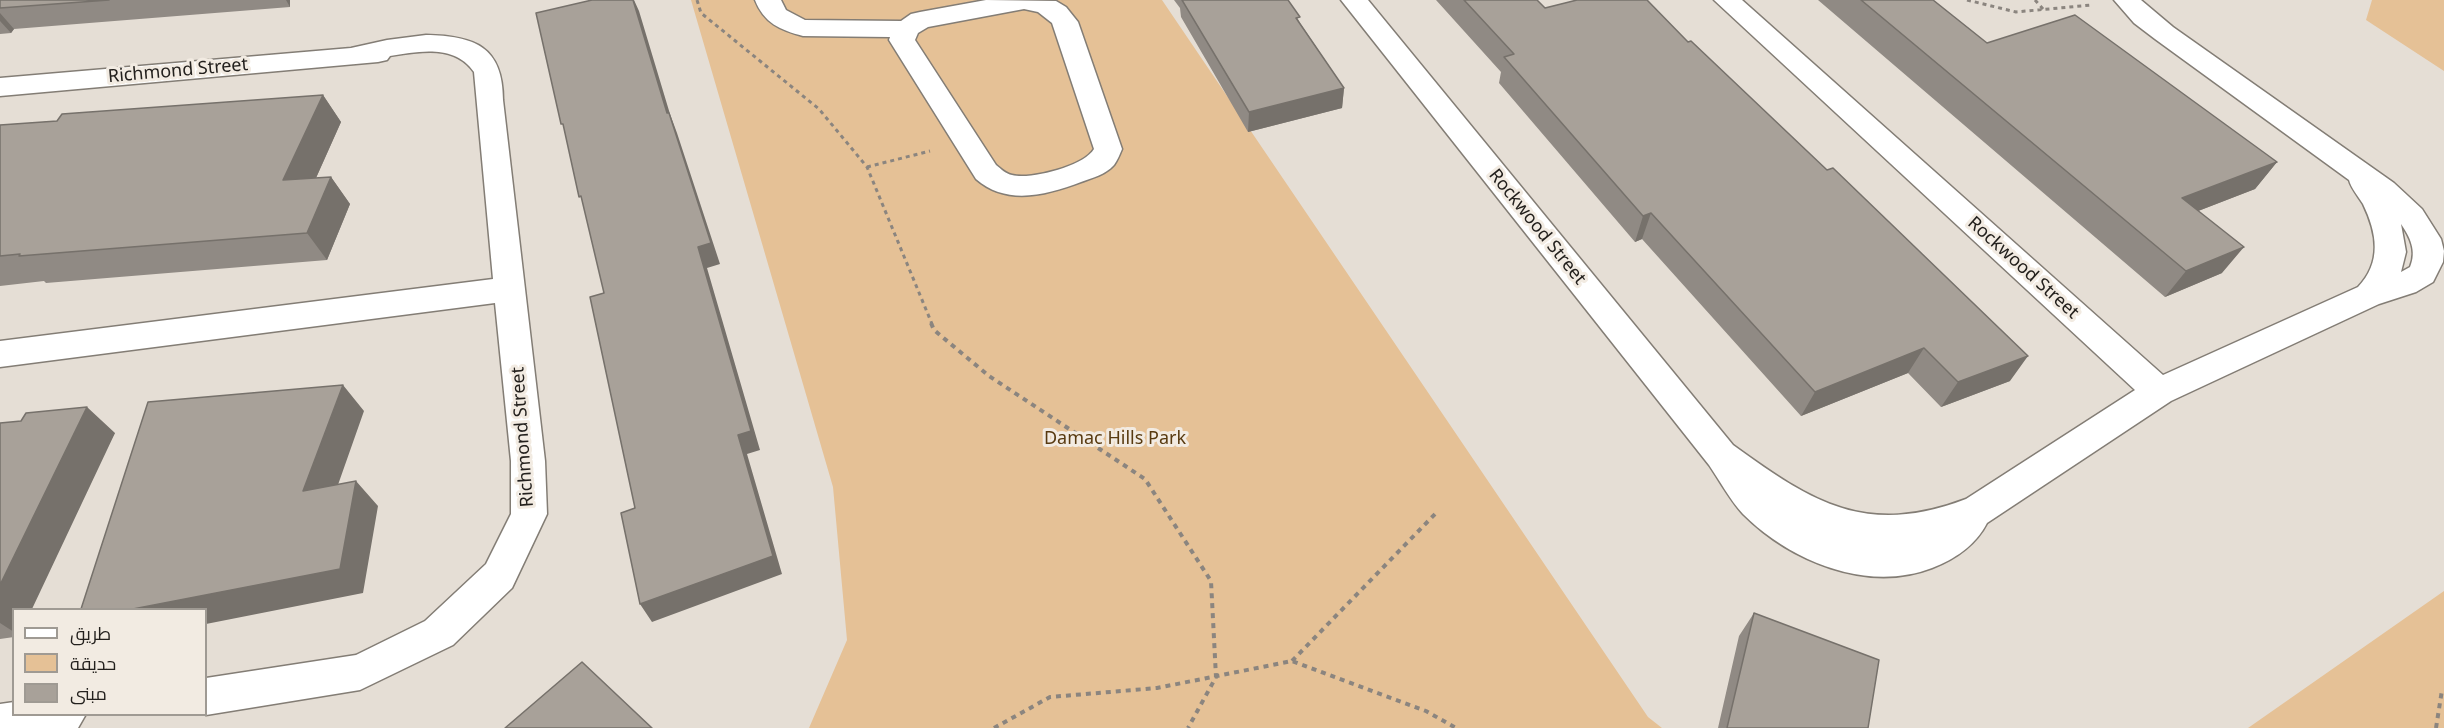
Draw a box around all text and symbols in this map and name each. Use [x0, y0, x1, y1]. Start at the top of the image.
street label: Richmond Street [107, 54, 249, 88]
street label: Rockwood Street [1484, 165, 1590, 289]
street label: Rockwood Street [1963, 212, 2083, 324]
street label: Richmond Street [507, 366, 539, 508]
park label: Damac Hills Park [1044, 428, 1186, 450]
legend [12, 608, 207, 716]
text: طريق [70, 621, 111, 645]
text: حديقة [70, 651, 116, 675]
text: مبنى [70, 681, 107, 705]

